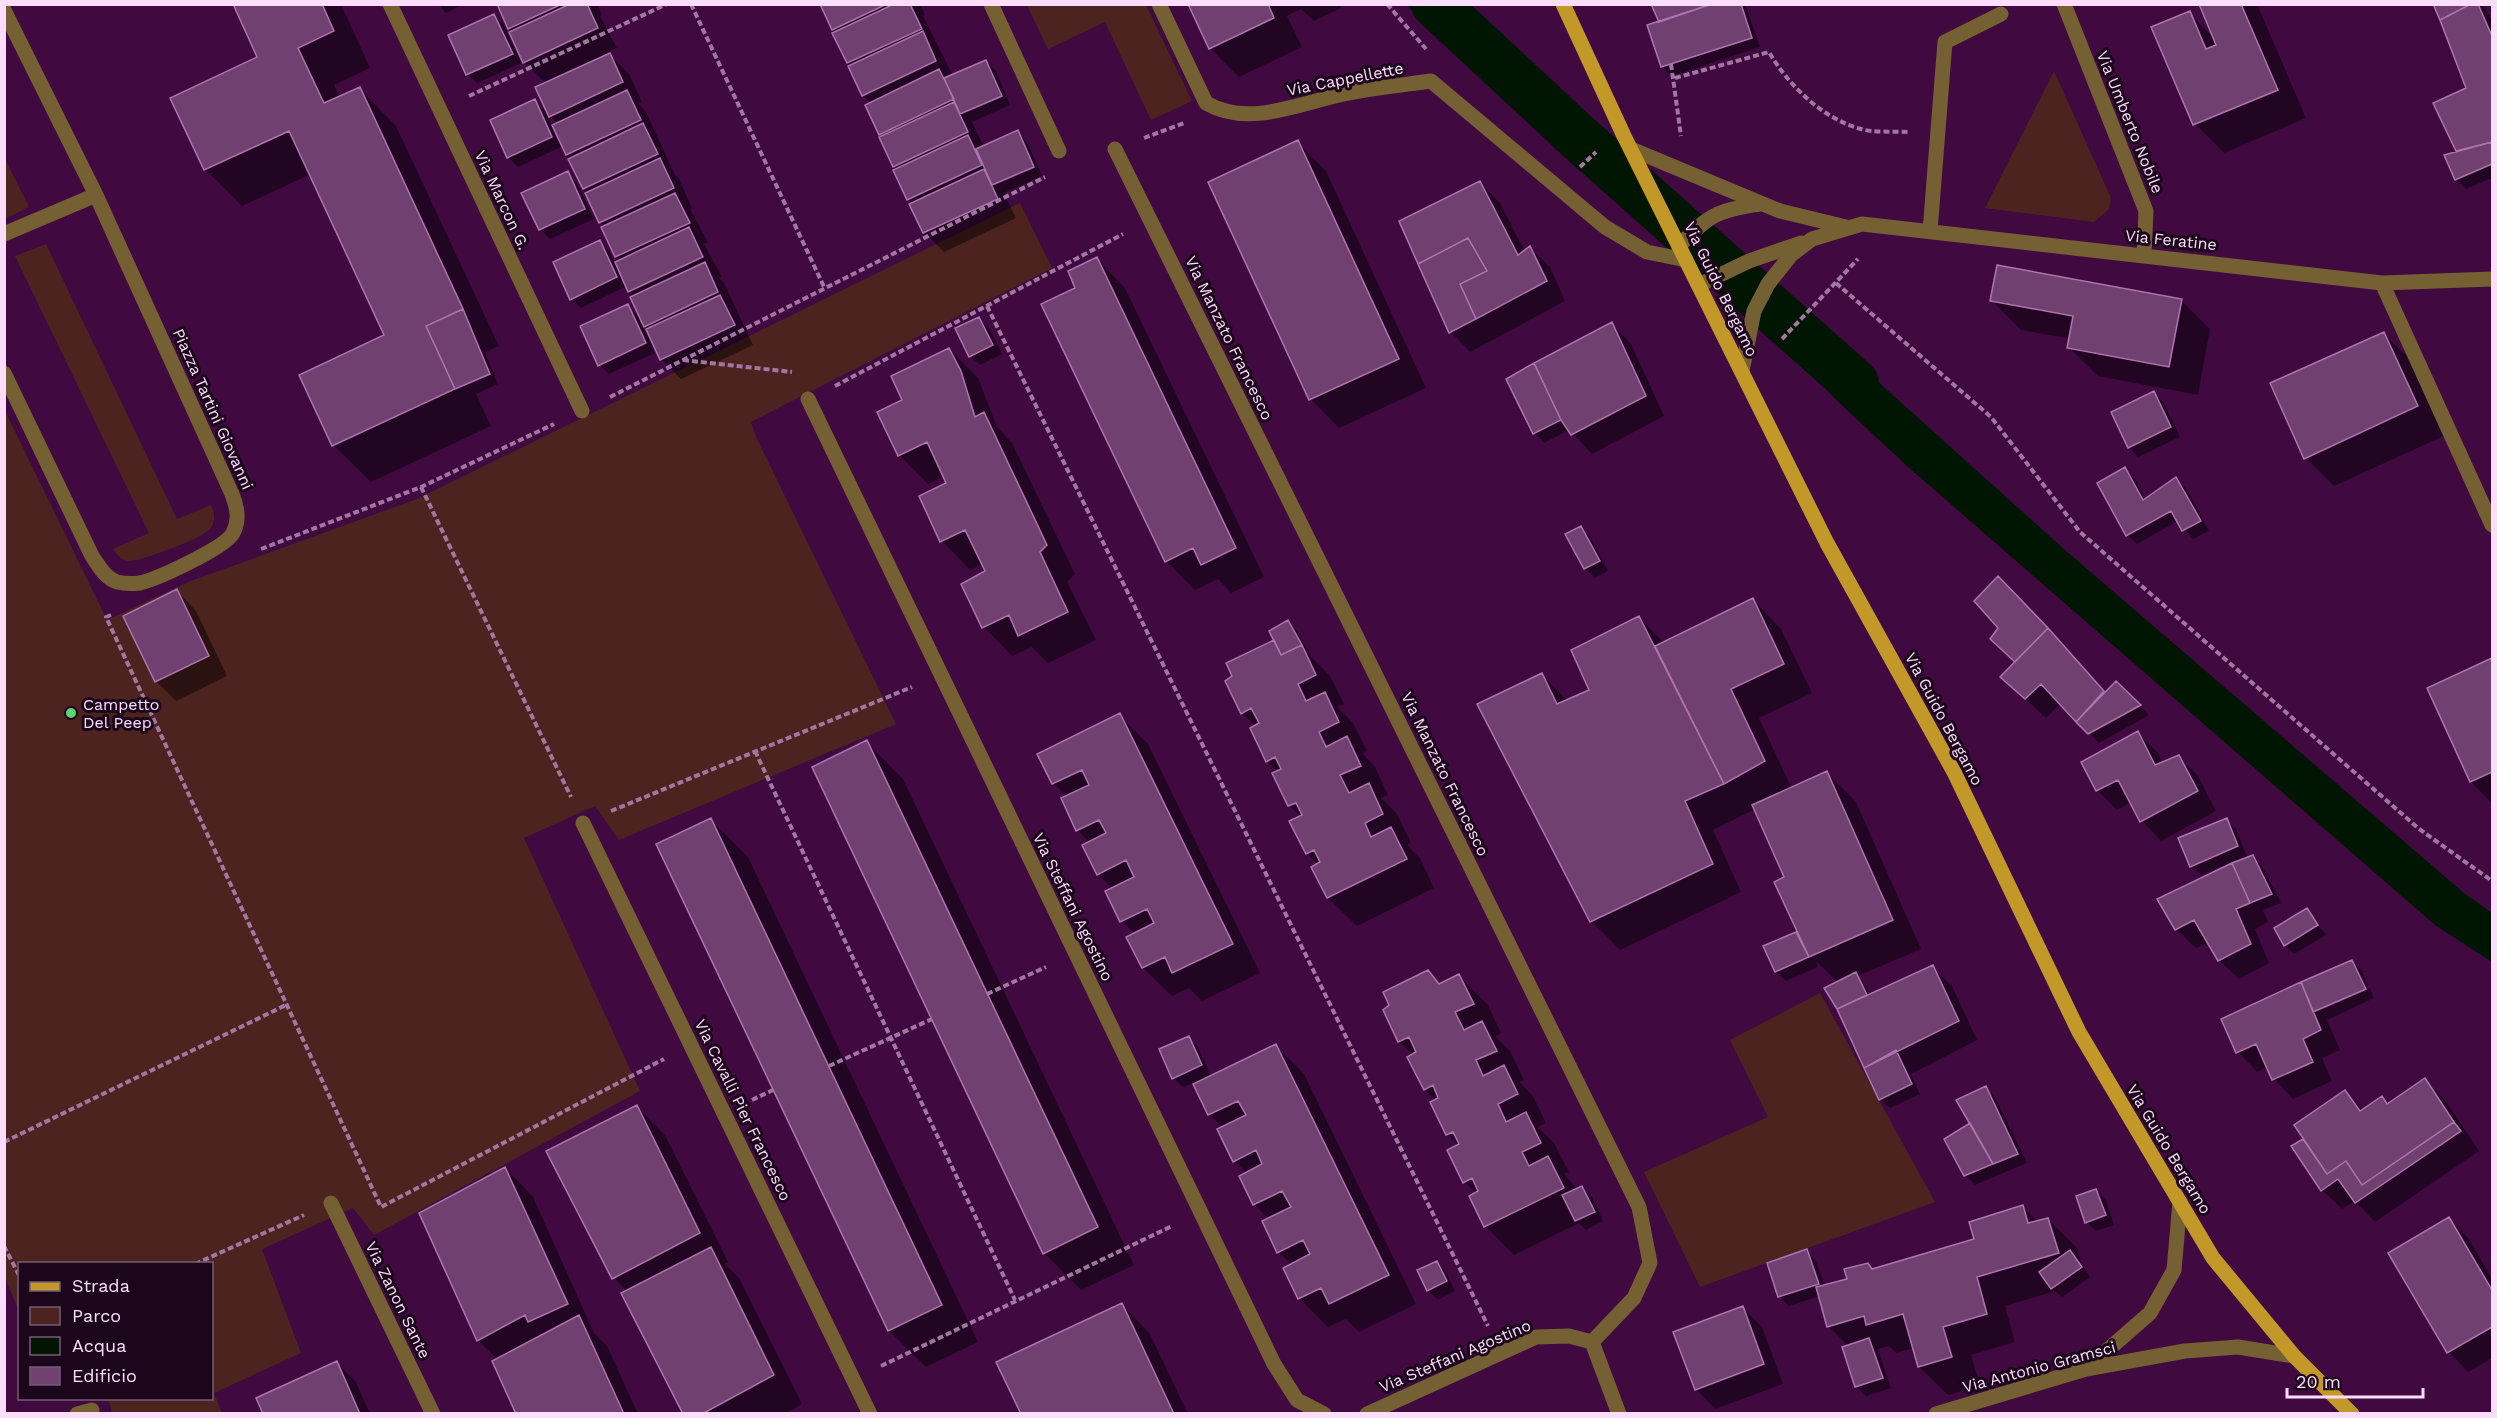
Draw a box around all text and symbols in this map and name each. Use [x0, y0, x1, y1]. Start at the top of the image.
street label: Via Umberto Nobile [2093, 48, 2167, 196]
street label: Via Cappellette [1285, 58, 1405, 100]
street label: Via Marcon G. [471, 147, 533, 253]
street label: Via Guido Bergamo [1680, 218, 1762, 360]
street label: Via Feratine [2124, 226, 2218, 254]
street label: Via Manzato Francesco [1181, 253, 1277, 423]
street label: Piazza Tartini Giovanni [169, 326, 257, 492]
street label: Via Guido Bergamo [1901, 649, 1987, 789]
street label: Via Manzato Francesco [1397, 689, 1493, 859]
place label: Campetto Del Peep [83, 695, 159, 732]
marker: Campetto Del Peep [64, 706, 78, 720]
street label: Via Steffani Agostino [1029, 830, 1117, 984]
street label: Via Cavalli Pier Francesco [691, 1016, 795, 1204]
street label: Via Guido Bergamo [2123, 1081, 2215, 1217]
street label: Via Zanon Sante [361, 1238, 435, 1362]
legend [18, 1262, 213, 1400]
text: Strada [72, 1275, 130, 1296]
text: Parco [72, 1305, 121, 1326]
street label: Via Steffani Agostino [1376, 1315, 1534, 1397]
text: Acqua [72, 1335, 126, 1356]
street label: Via Antonio Gramsci [1960, 1337, 2118, 1397]
scale bar [2287, 1361, 2424, 1399]
text: Edificio [72, 1365, 137, 1386]
text: 20 m [2296, 1371, 2341, 1392]

